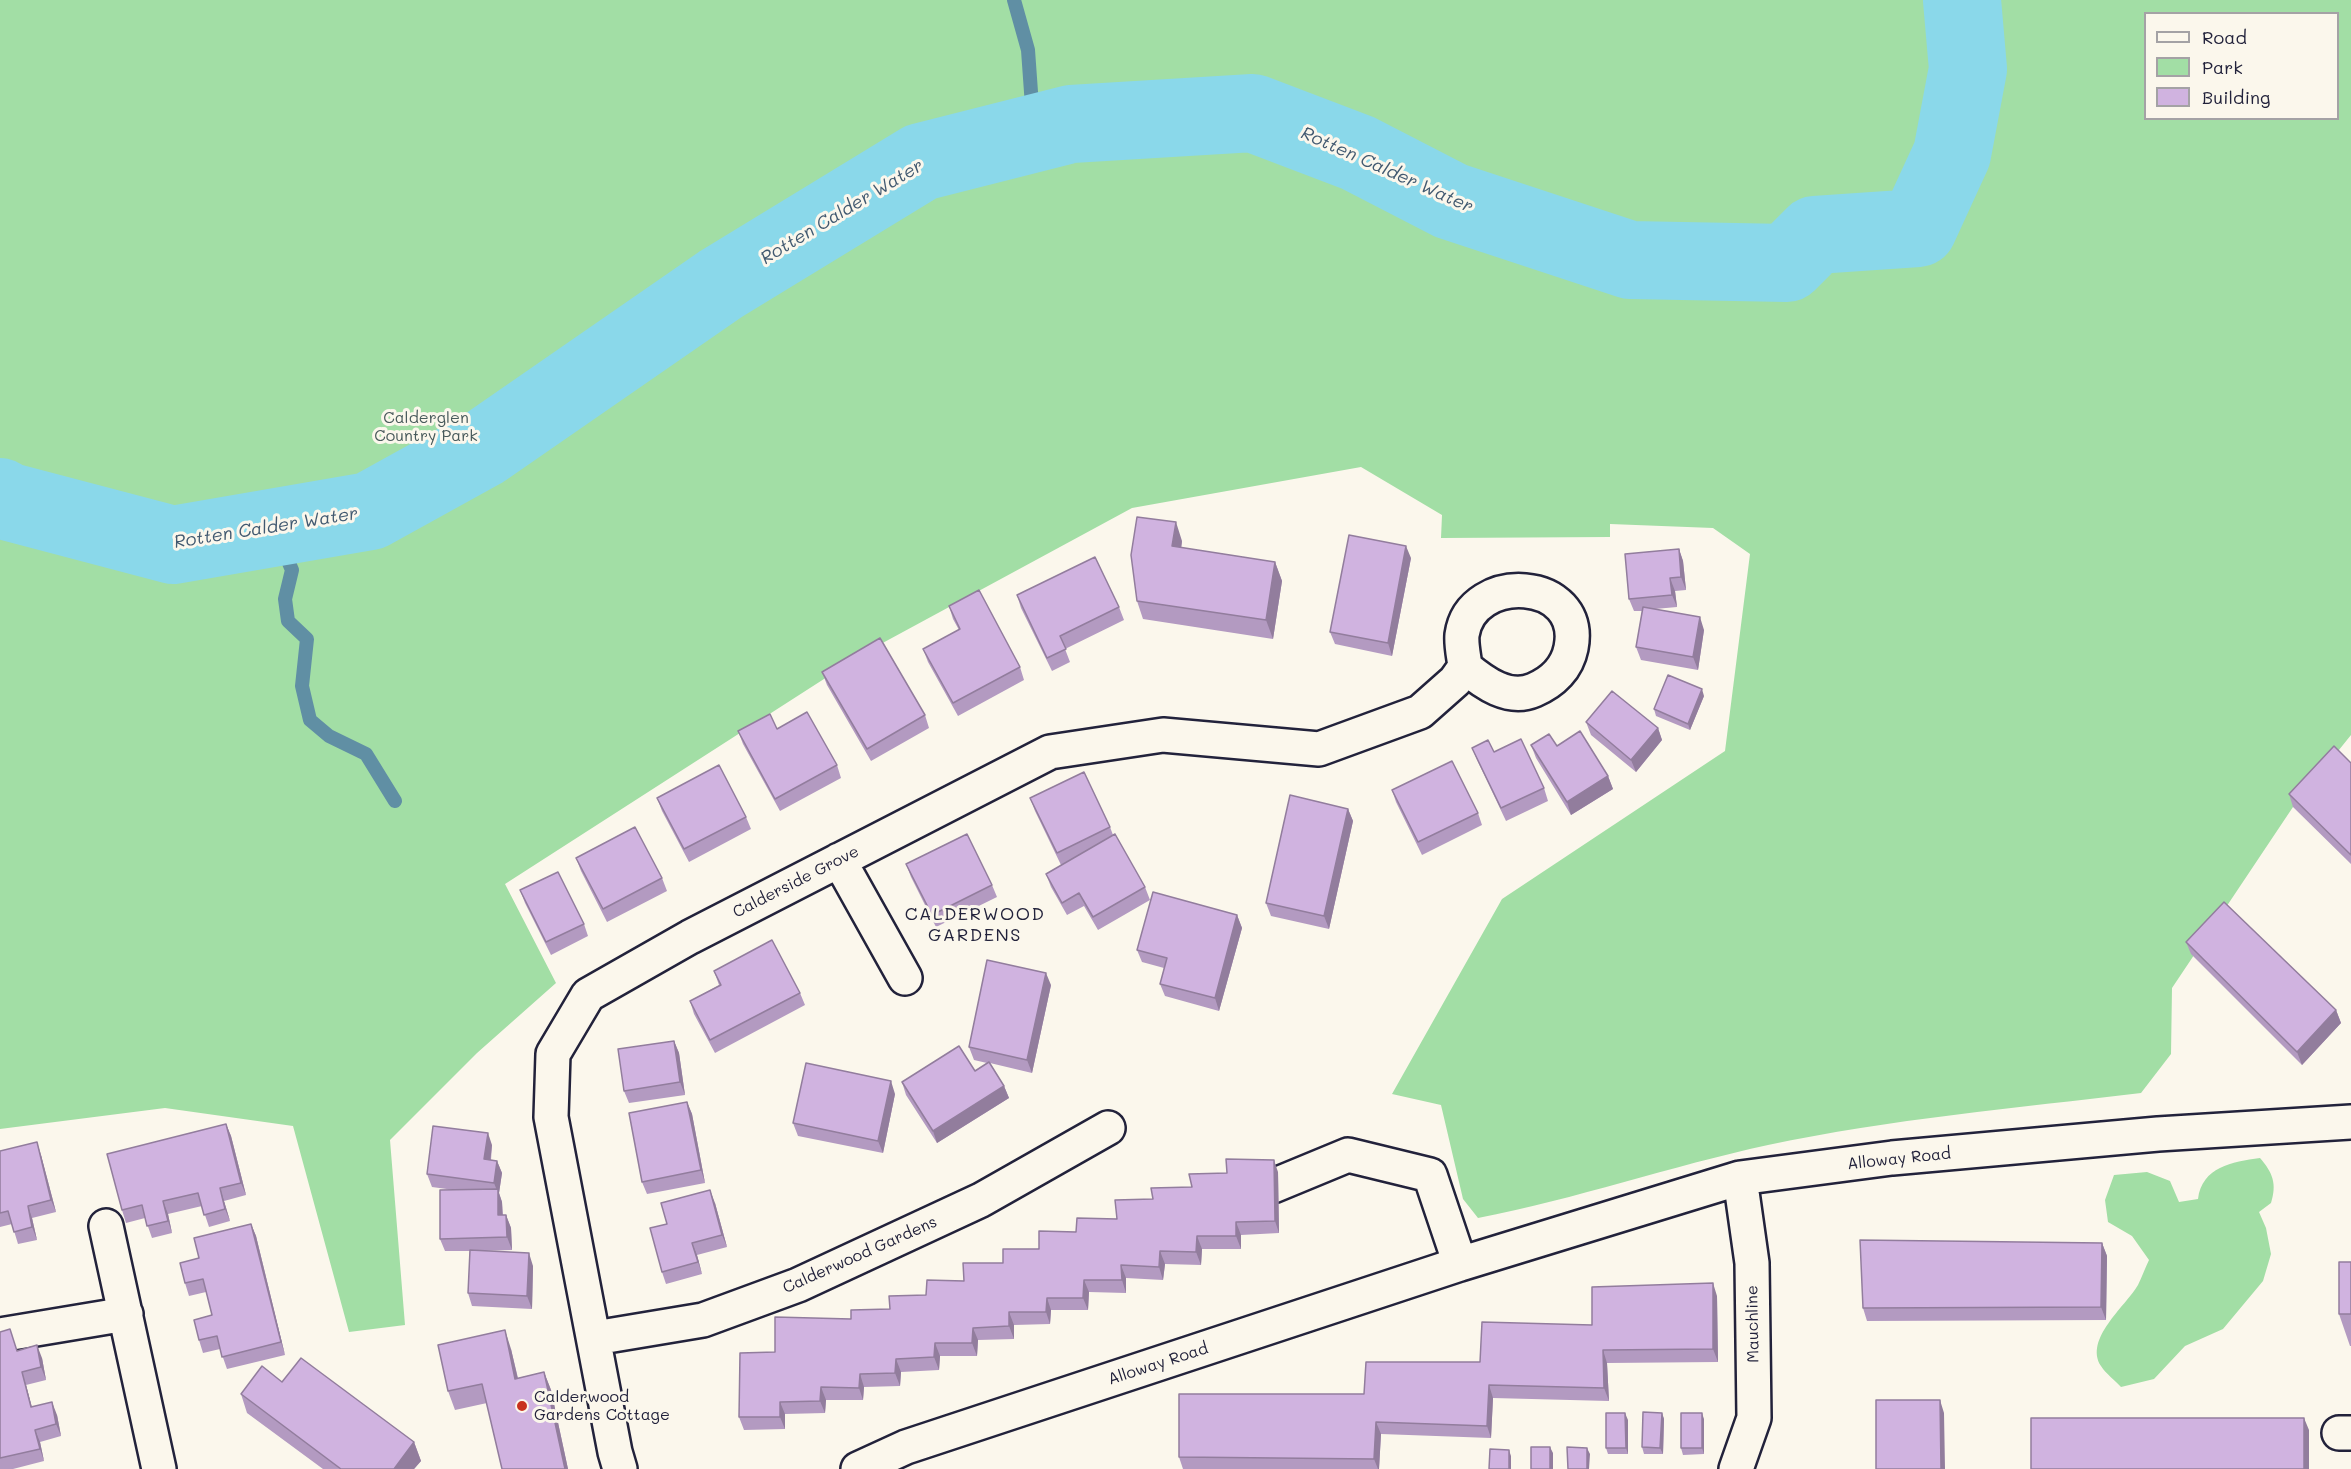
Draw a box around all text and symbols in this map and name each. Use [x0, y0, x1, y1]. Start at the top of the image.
legend [2144, 12, 2339, 120]
text: Road [2202, 25, 2247, 49]
text: Park [2202, 55, 2243, 79]
text: Building [2202, 85, 2270, 109]
water label: Rotten Calder Water [1298, 122, 1476, 218]
water label: Rotten Calder Water [757, 155, 927, 269]
park label: Calderglen Country Park [374, 408, 478, 446]
water label: Rotten Calder Water [172, 503, 360, 553]
street label: Calderside Grove [730, 842, 862, 922]
district label: CALDERWOOD GARDENS [905, 903, 1045, 946]
street label: Alloway Road [1846, 1144, 1952, 1174]
street label: Calderwood Gardens [780, 1212, 940, 1298]
street label: Mauchline [1743, 1285, 1763, 1363]
street label: Alloway Road [1105, 1339, 1211, 1389]
place label: Calderwood Gardens Cottage [534, 1387, 670, 1425]
marker: Calderwood Gardens Cottage [515, 1399, 529, 1413]

